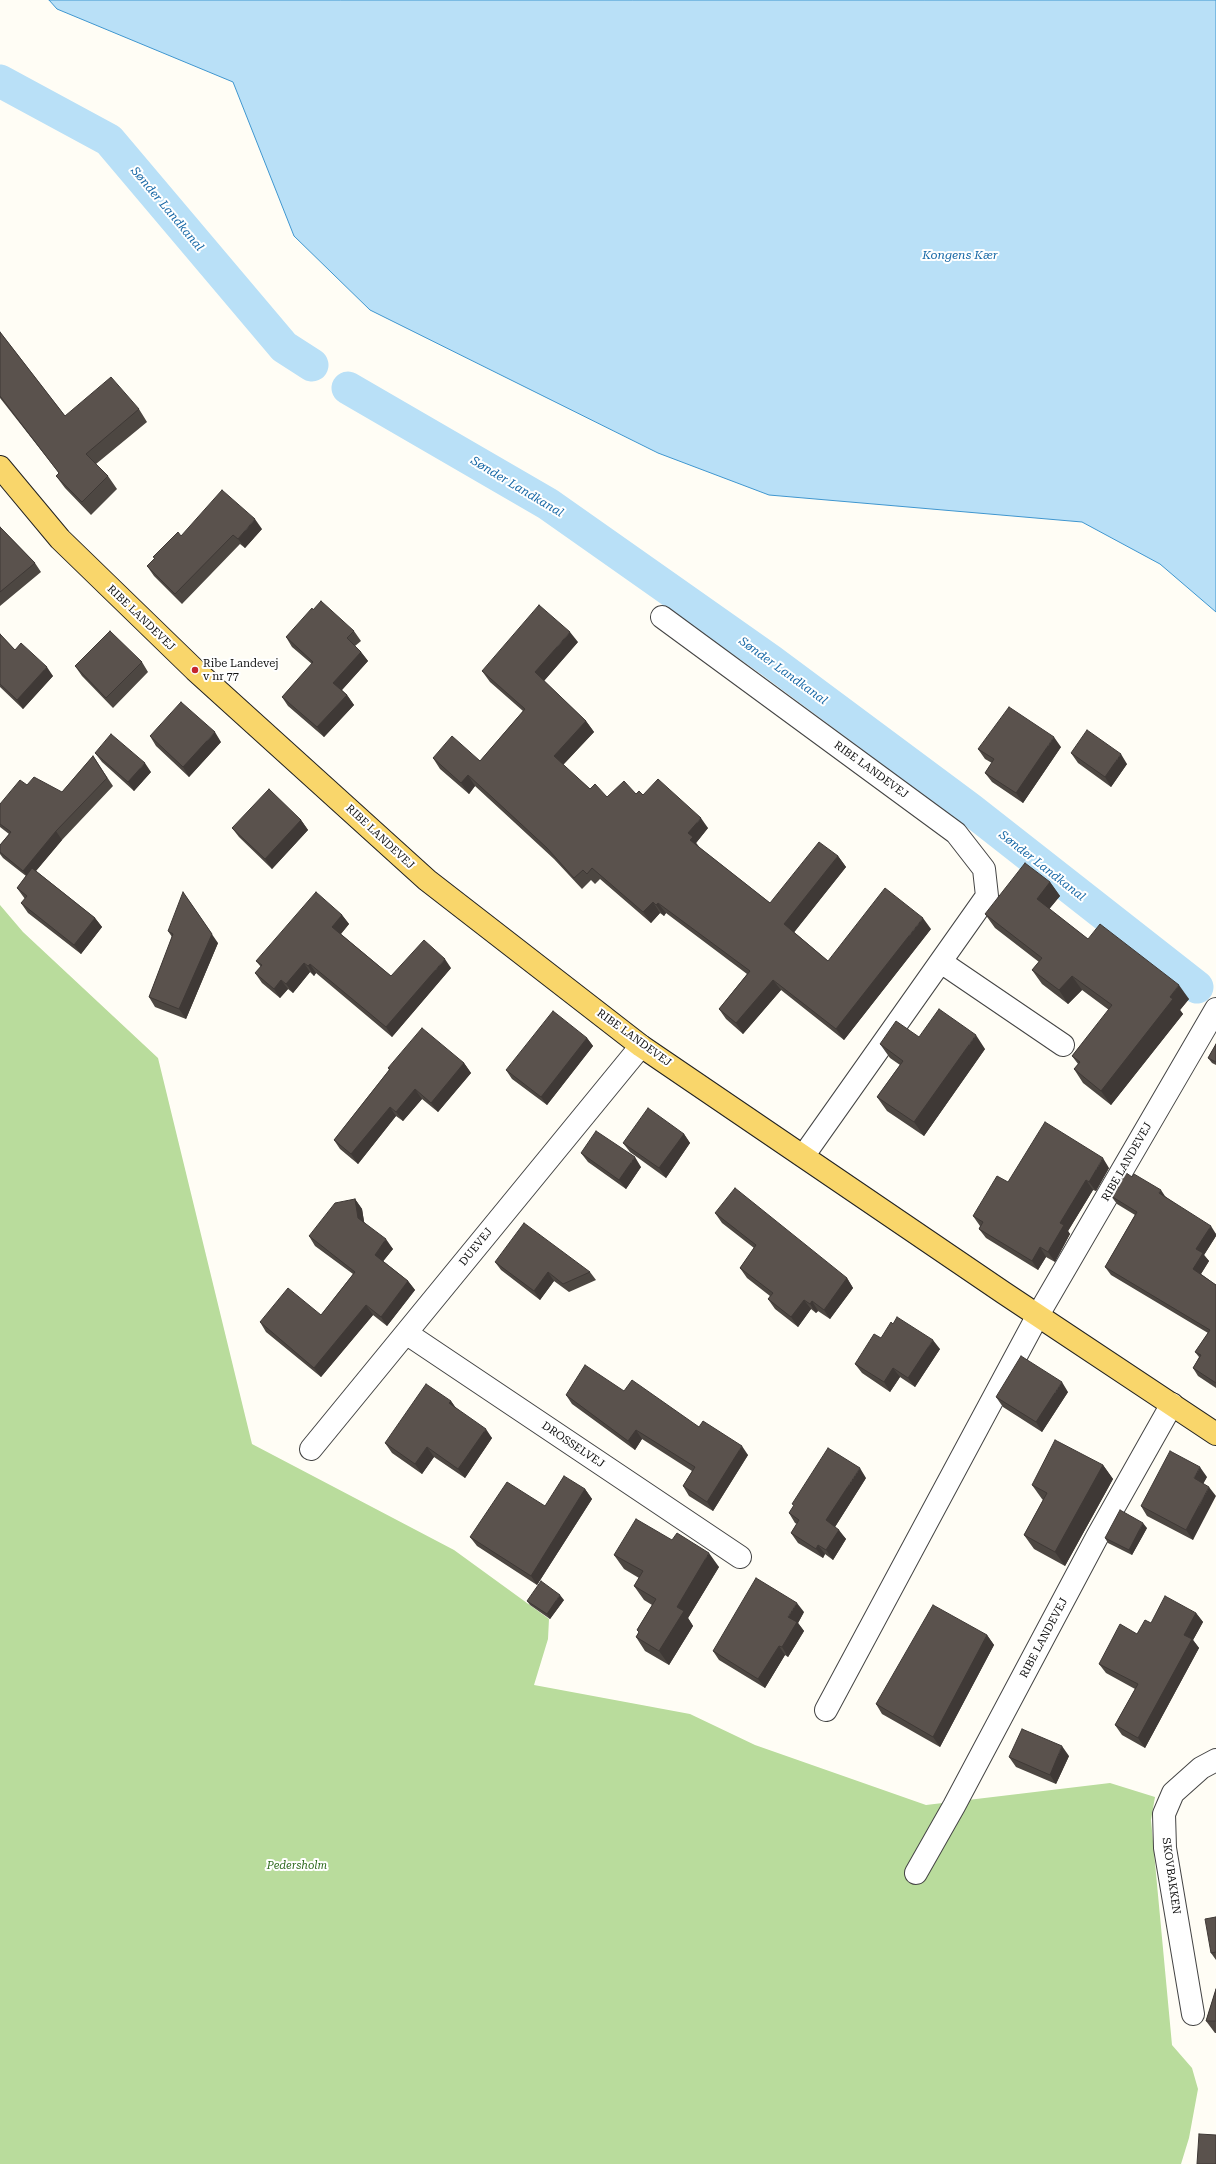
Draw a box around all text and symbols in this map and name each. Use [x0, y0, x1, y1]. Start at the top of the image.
water label: Sønder Landkanal [128, 164, 206, 254]
water label: Kongens Kær [922, 248, 998, 262]
water label: Sønder Landkanal [468, 454, 566, 520]
street label: RIBE LANDEVEJ [104, 582, 178, 654]
water label: Sønder Landkanal [736, 634, 830, 708]
place label: Ribe Landevej v nr 77 [203, 657, 278, 683]
marker: Ribe Landevej v nr 77 [190, 665, 200, 675]
street label: RIBE LANDEVEJ [831, 739, 911, 801]
street label: RIBE LANDEVEJ [343, 802, 417, 872]
water label: Sønder Landkanal [996, 828, 1088, 904]
street label: RIBE LANDEVEJ [594, 1007, 674, 1069]
street label: RIBE LANDEVEJ [1099, 1120, 1155, 1204]
street label: DUEVEJ [457, 1225, 495, 1269]
street label: DROSSELVEJ [539, 1419, 607, 1471]
street label: RIBE LANDEVEJ [1017, 1596, 1071, 1680]
street label: SKOVBAKKEN [1159, 1837, 1183, 1915]
park label: Pedersholm [267, 1859, 327, 1873]

